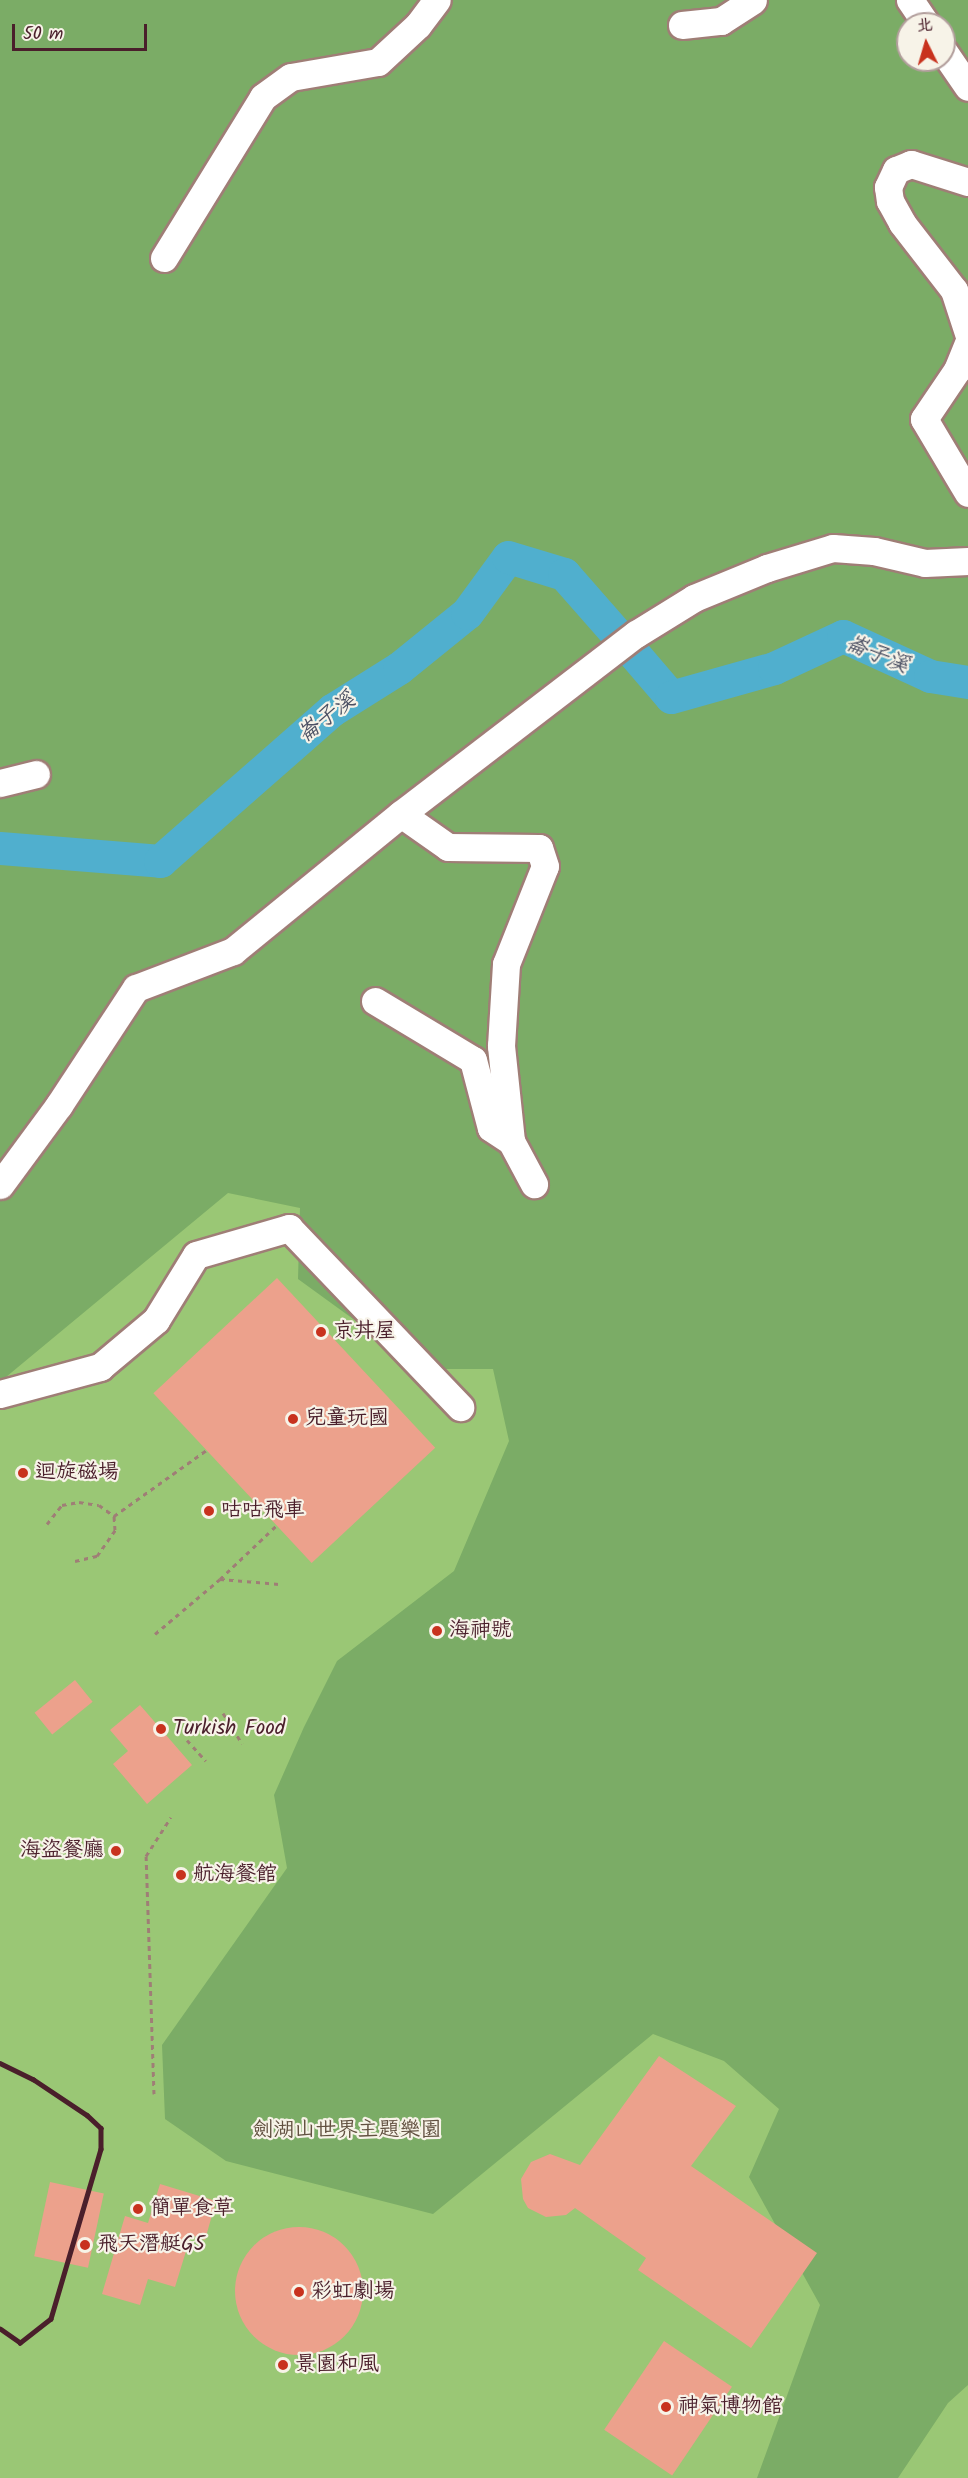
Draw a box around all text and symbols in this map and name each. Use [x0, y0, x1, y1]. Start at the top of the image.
scale bar [15, 12, 150, 50]
north arrow [896, 12, 956, 72]
text: 北 [915, 12, 934, 39]
text: 50 m [23, 20, 63, 49]
water label: 崙子溪 [841, 630, 913, 680]
water label: 崙子溪 [293, 687, 361, 749]
place label: 京丼屋 [333, 1319, 396, 1345]
marker: 京丼屋 [314, 1325, 328, 1339]
place label: 兒童玩國 [305, 1406, 389, 1432]
marker: 兒童玩國 [286, 1412, 300, 1426]
place label: 迴旋磁場 [35, 1460, 119, 1486]
marker: 迴旋磁場 [16, 1466, 30, 1480]
place label: 咕咕飛車 [221, 1498, 305, 1524]
marker: 咕咕飛車 [202, 1504, 216, 1518]
place label: 海神號 [449, 1618, 512, 1644]
marker: 海神號 [430, 1624, 444, 1638]
place label: Turkish Food [173, 1716, 285, 1742]
marker: Turkish Food [154, 1722, 168, 1736]
place label: 海盜餐廳 [20, 1838, 104, 1864]
marker: 海盜餐廳 [109, 1844, 123, 1858]
place label: 航海餐館 [193, 1862, 277, 1888]
marker: 航海餐館 [174, 1868, 188, 1882]
park label: 劍湖山世界主題樂園 [253, 2118, 441, 2144]
place label: 簡單食草 [150, 2196, 234, 2222]
marker: 簡單食草 [131, 2202, 145, 2216]
place label: 飛天潛艇G5 [97, 2232, 205, 2258]
marker: 飛天潛艇G5 [78, 2238, 92, 2252]
place label: 彩虹劇場 [311, 2279, 395, 2305]
marker: 彩虹劇場 [292, 2285, 306, 2299]
place label: 景園和風 [295, 2352, 379, 2378]
marker: 景園和風 [276, 2358, 290, 2372]
place label: 神氣博物館 [678, 2394, 783, 2420]
marker: 神氣博物館 [659, 2400, 673, 2414]

